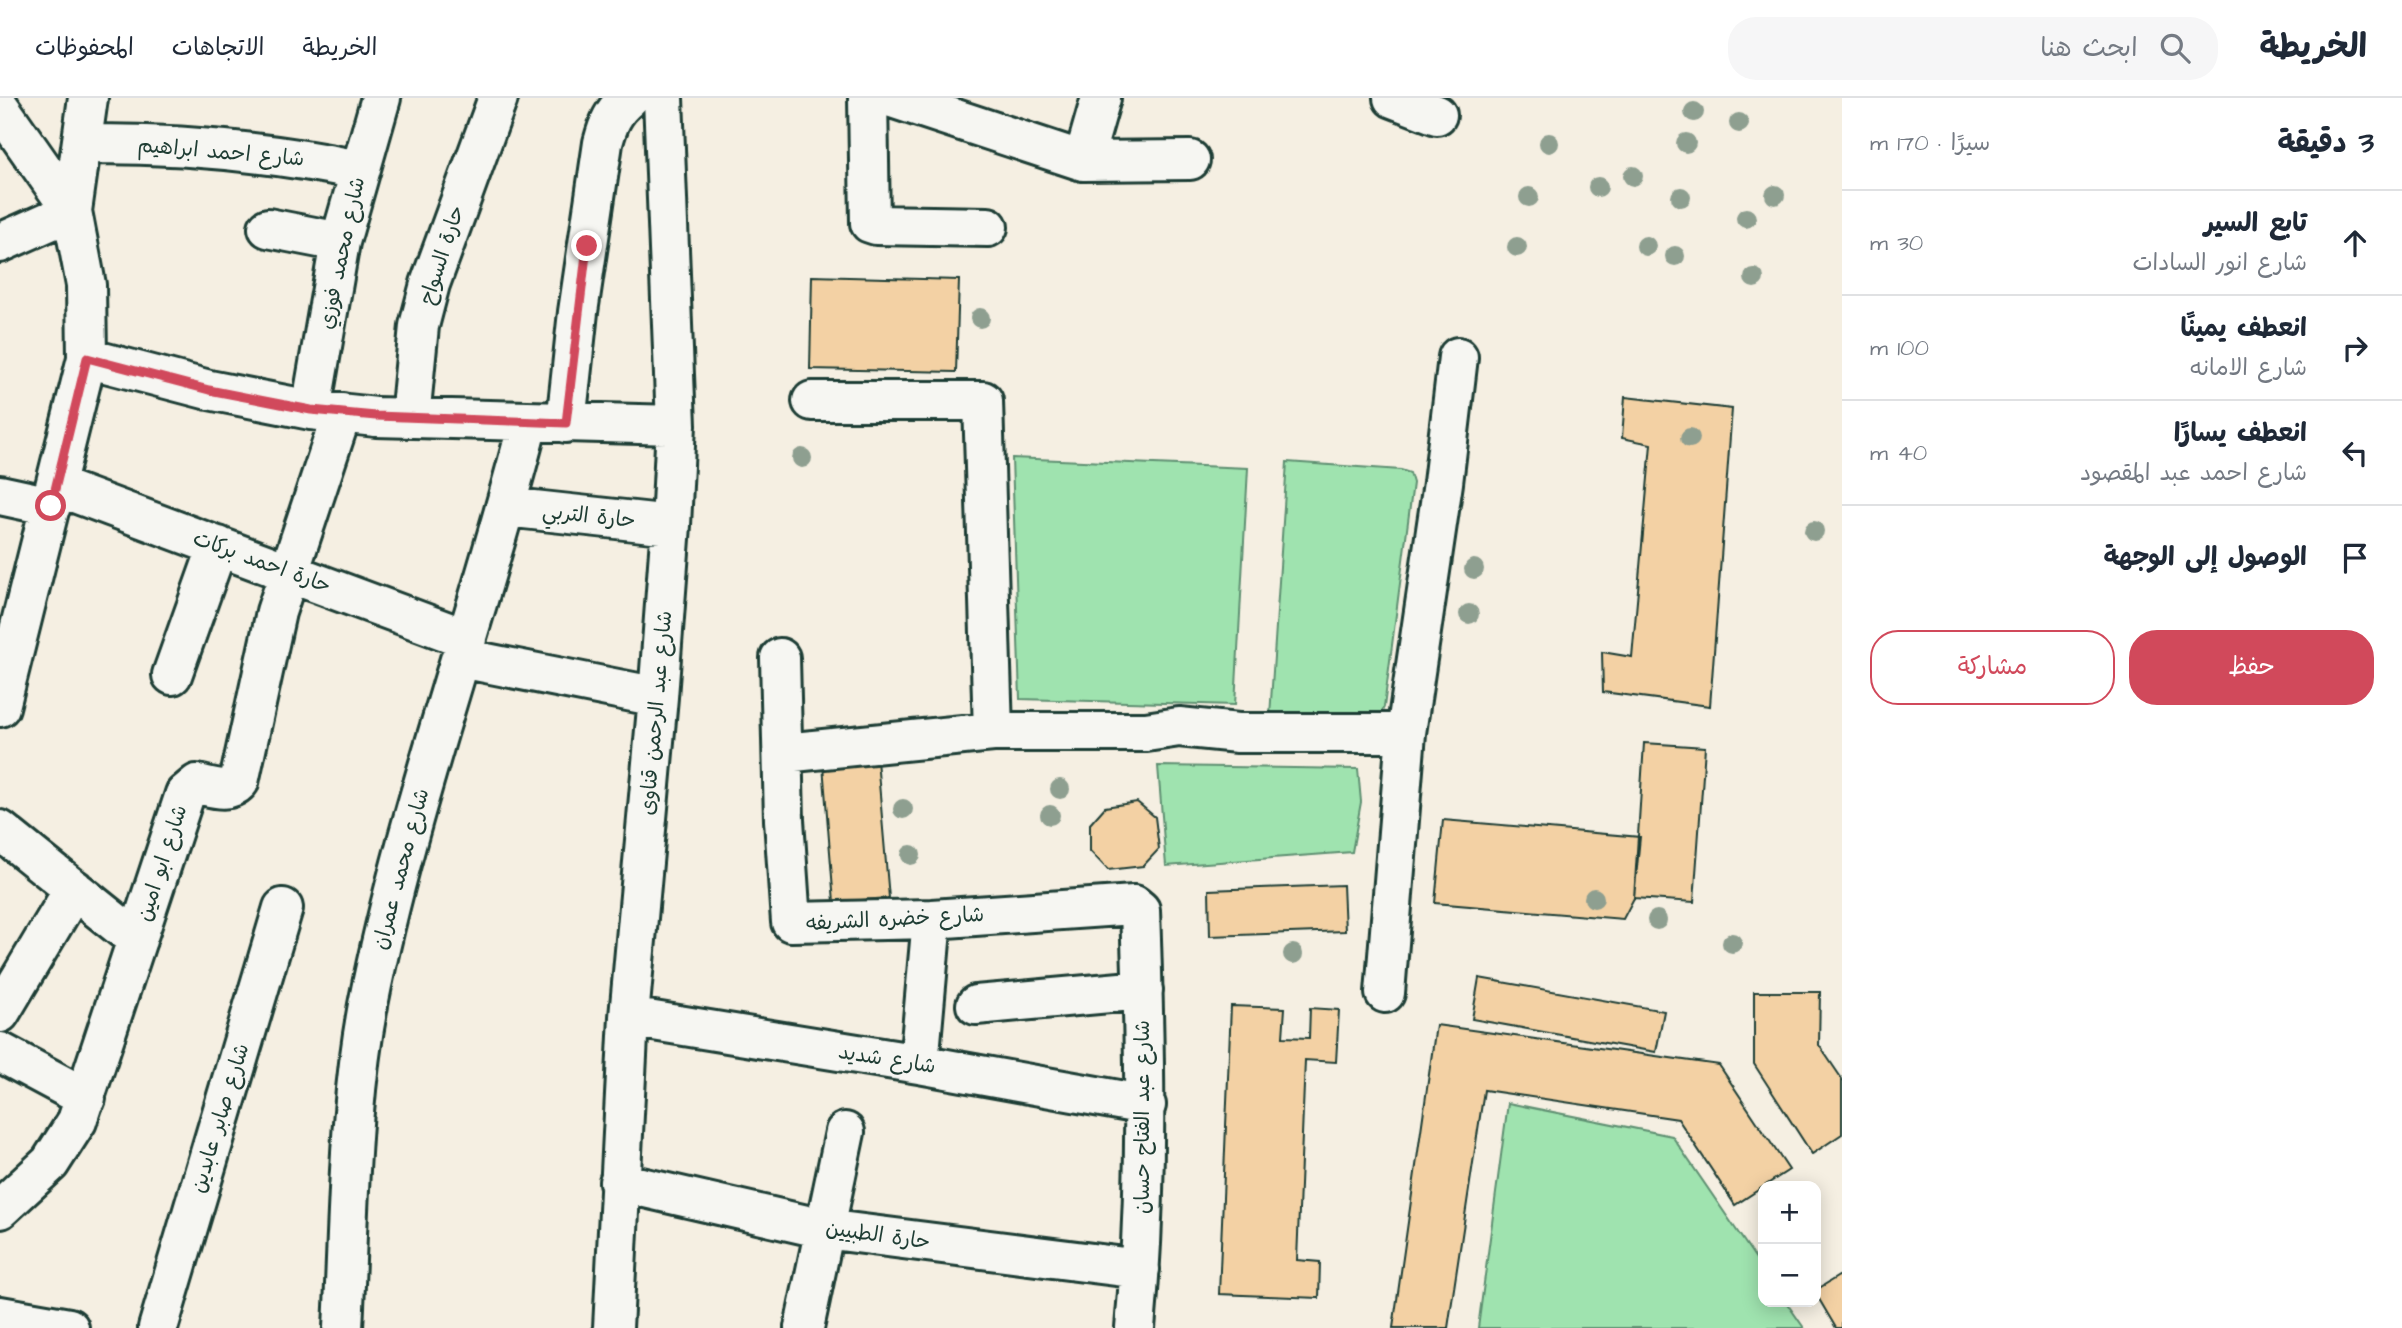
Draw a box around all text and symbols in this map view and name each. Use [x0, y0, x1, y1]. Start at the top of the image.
search box [1728, 17, 2218, 80]
text: الخريطة [2260, 24, 2367, 70]
icon: search [2156, 29, 2194, 67]
text: ابحث هنا [2040, 30, 2138, 66]
text: المحفوظات [35, 31, 134, 65]
text: الاتجاهات [172, 31, 265, 65]
text: الخريطة [303, 31, 377, 65]
text: 3 دقيقة [2278, 122, 2374, 164]
text: سيرًا · 170 m [1870, 127, 1990, 159]
street label: شارع احمد ابراهيم [136, 130, 306, 175]
street label: شارع محمد فوزي [312, 174, 372, 332]
street label: حارة السواح [412, 202, 472, 308]
text: تابع السير [2204, 205, 2307, 241]
icon: ahead [2336, 224, 2374, 262]
text: 30 m [1870, 227, 1923, 259]
route end [571, 230, 602, 261]
text: شارع انور السادات [2132, 247, 2307, 279]
text: انعطف يمينًا [2180, 310, 2307, 346]
icon: right [2336, 329, 2374, 367]
text: 100 m [1870, 332, 1929, 364]
text: شارع الامانه [2190, 352, 2307, 384]
text: انعطف يسارًا [2174, 415, 2307, 451]
icon: left [2336, 434, 2374, 472]
text: 40 m [1870, 437, 1927, 469]
text: شارع احمد عبد المقصود [2080, 457, 2307, 489]
route start [35, 490, 66, 521]
street label: حارة التربي [541, 497, 637, 539]
street label: حارة احمد بركات [189, 524, 335, 600]
text: الوصول إلى الوجهة [2103, 539, 2307, 575]
icon: arrive [2336, 539, 2374, 577]
street label: شارع عبد الرحمن قناوى [633, 610, 679, 816]
button: مشاركة [1870, 630, 2115, 705]
button: حفظ [2129, 630, 2374, 705]
street label: شارع محمد عمران [366, 785, 436, 953]
street label: شارع ابو امين [130, 801, 194, 925]
street label: شارع خضره الشريفه [805, 900, 985, 938]
street label: شارع عبد الفتاح حسان [1128, 1020, 1157, 1214]
street label: شارع شديد [836, 1037, 938, 1081]
street label: شارع صابر عابدين [184, 1040, 256, 1196]
map controls [1758, 1181, 1821, 1307]
button: + [1758, 1181, 1821, 1244]
street label: حارة الطبيين [824, 1213, 932, 1257]
button: − [1758, 1244, 1821, 1307]

